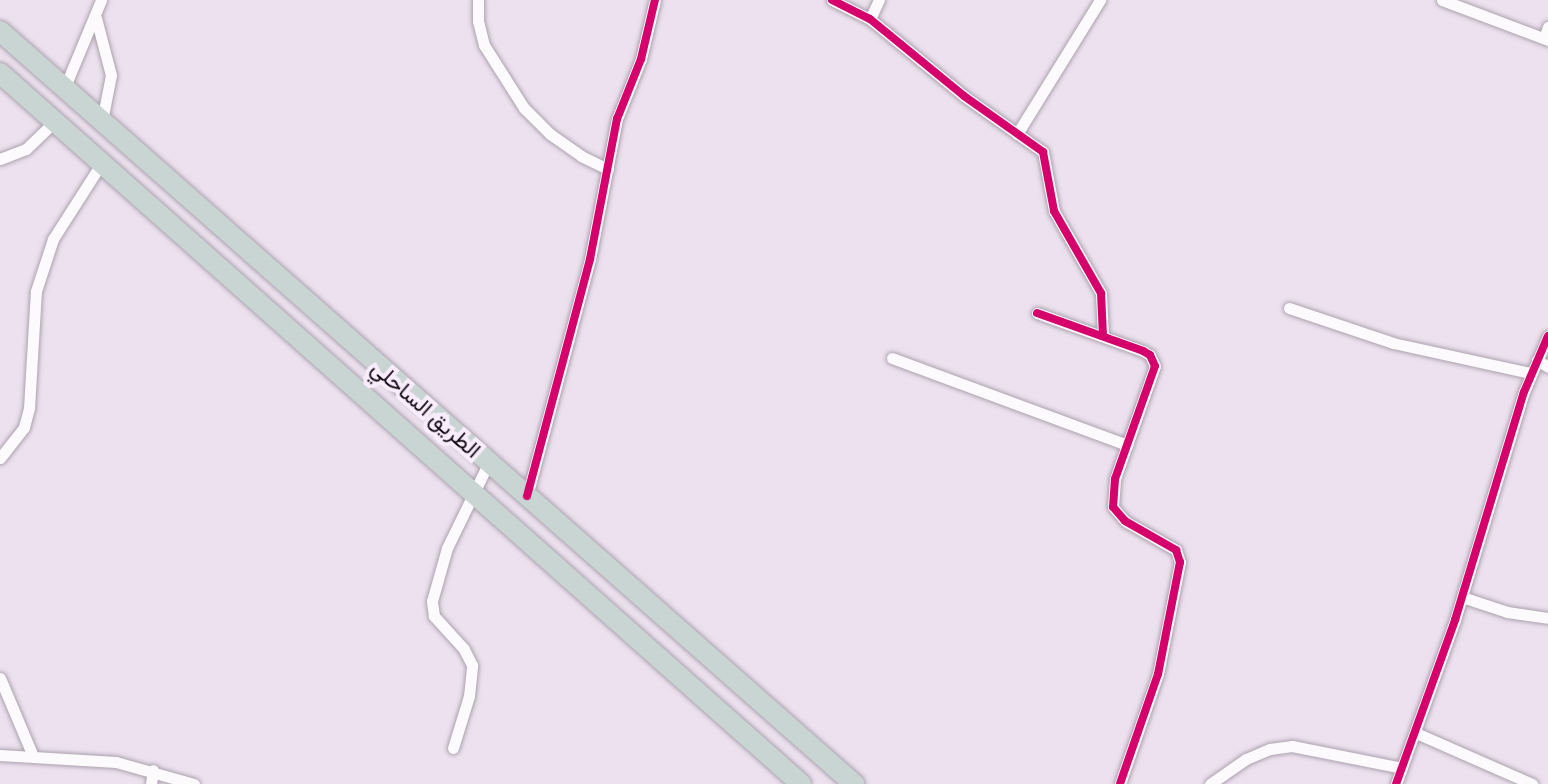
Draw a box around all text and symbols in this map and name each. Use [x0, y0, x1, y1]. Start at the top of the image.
street label: الطريق الساحلي [366, 354, 486, 464]

